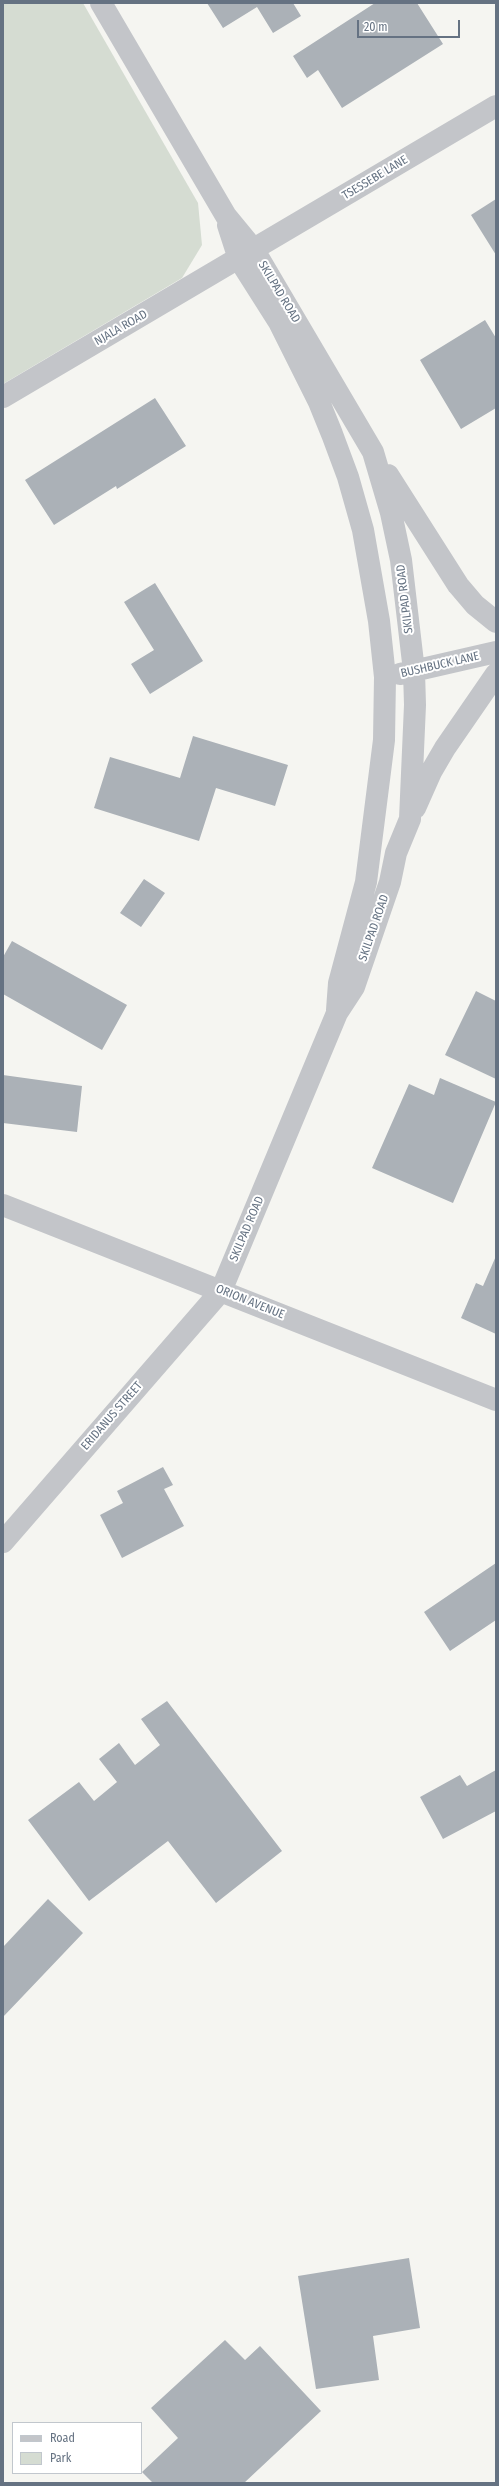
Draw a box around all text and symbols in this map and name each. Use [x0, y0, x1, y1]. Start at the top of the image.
scale bar [359, 12, 462, 38]
text: 20 m [364, 20, 388, 34]
street label: TSESSEBE LANE [340, 153, 410, 203]
street label: SKILPAD ROAD [255, 258, 303, 326]
street label: NJALA ROAD [92, 307, 150, 349]
street label: SKILPAD ROAD [394, 564, 416, 634]
street label: BUSHBUCK LANE [399, 649, 481, 681]
street label: SKILPAD ROAD [356, 893, 392, 963]
street label: SKILPAD ROAD [227, 1194, 267, 1264]
street label: ORION AVENUE [214, 1282, 286, 1322]
street label: ERIDANUS STREET [78, 1379, 146, 1453]
legend [12, 2422, 142, 2474]
text: Road [50, 2431, 75, 2445]
text: Park [50, 2451, 71, 2465]

